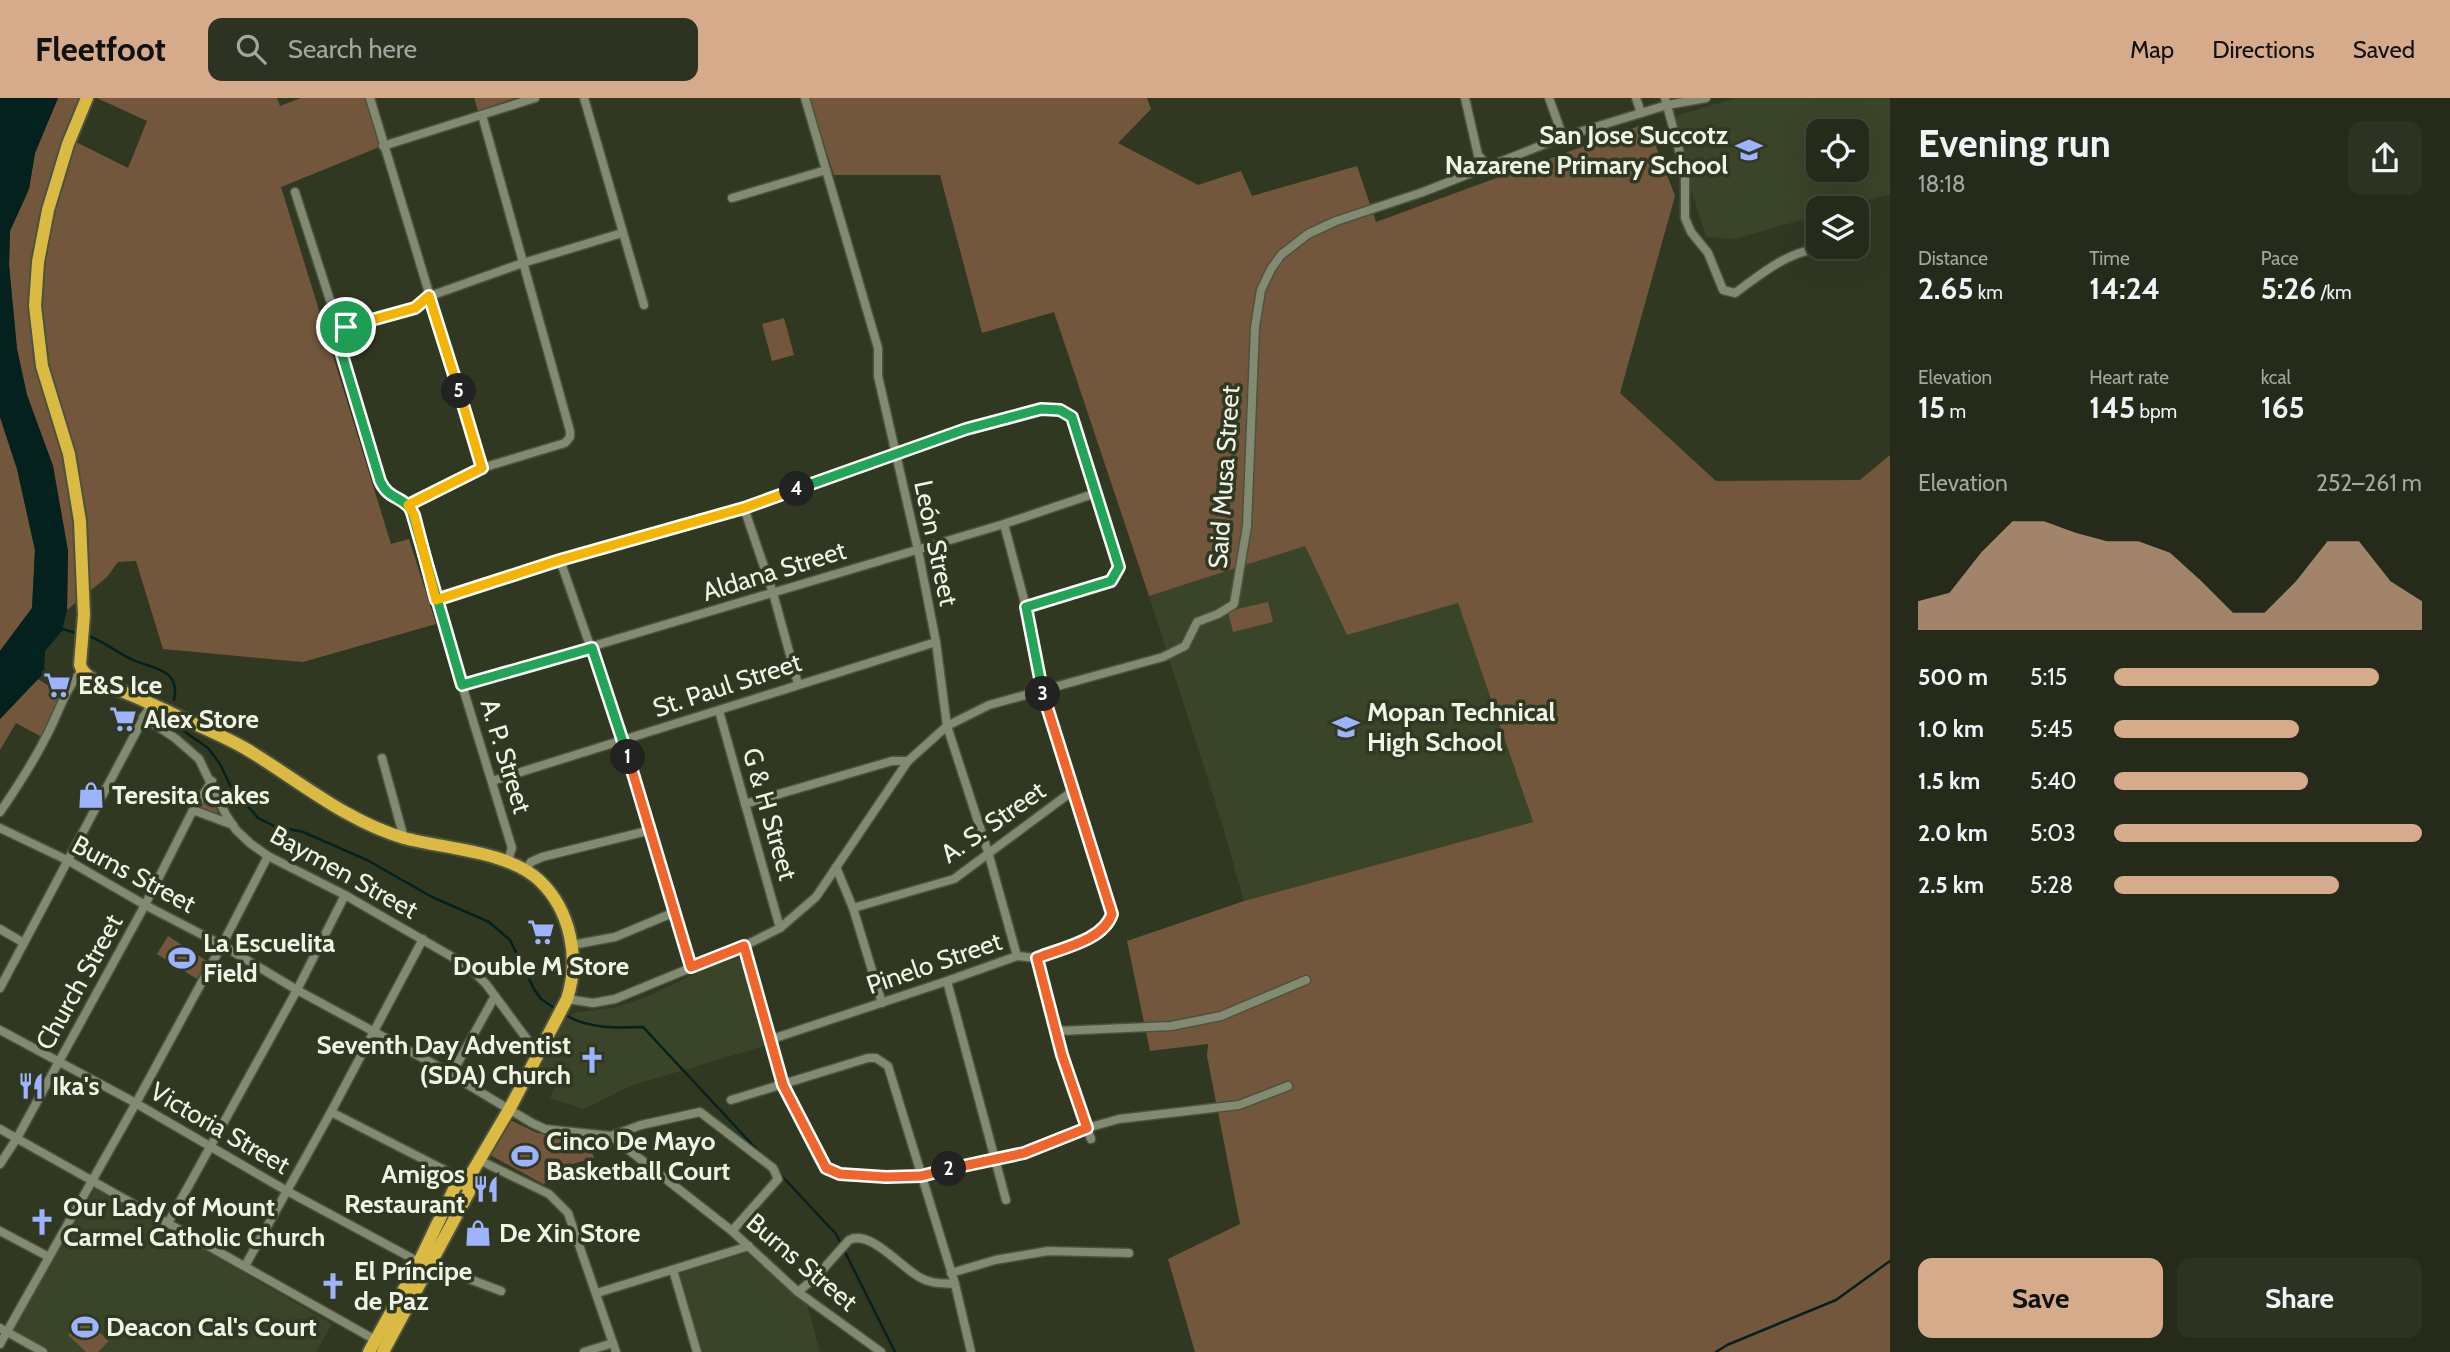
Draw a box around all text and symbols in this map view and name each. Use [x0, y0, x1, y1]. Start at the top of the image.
search box [208, 18, 698, 81]
text: Fleetfoot [35, 29, 166, 69]
icon: search [232, 30, 270, 68]
text: Search here [288, 33, 417, 65]
text: Map [2130, 35, 2174, 64]
text: Directions [2212, 35, 2315, 64]
text: Saved [2353, 35, 2415, 64]
place label: San Jose Succotz Nazarene Primary School [1445, 119, 1728, 181]
map controls [1806, 119, 1869, 259]
button: locate [1806, 119, 1869, 182]
text: Evening run [1918, 120, 2111, 167]
button: share [2348, 121, 2422, 195]
school or university icon: San Jose Succotz Nazarene Primary School [1734, 135, 1764, 165]
text: 18:18 [1918, 170, 1966, 198]
button: layers [1806, 196, 1869, 259]
text: Distance [1918, 247, 1988, 270]
text: Time [2089, 247, 2130, 270]
text: Pace [2261, 247, 2299, 270]
text: 2.65 [1918, 270, 1974, 307]
text: 14:24 [2089, 270, 2160, 307]
text: 5:26 [2261, 270, 2316, 307]
text: km [1974, 281, 2003, 304]
text: /km [2316, 281, 2352, 304]
pin [316, 297, 376, 357]
icon: arrive [327, 308, 365, 346]
text: Elevation [1918, 366, 1992, 389]
text: Heart rate [2089, 366, 2169, 389]
text: kcal [2261, 366, 2291, 389]
pin: 5 [442, 374, 476, 408]
text: 5 [453, 379, 464, 402]
street label: Said Musa Street [1202, 384, 1246, 570]
text: 15 [1918, 389, 1945, 426]
text: 145 [2089, 389, 2135, 426]
text: 165 [2261, 389, 2305, 426]
text: m [1945, 400, 1966, 423]
text: bpm [2135, 400, 2177, 423]
text: Elevation [1918, 469, 2008, 497]
text: 252–261 m [2316, 469, 2422, 497]
pin: 4 [780, 472, 814, 506]
text: 4 [791, 477, 802, 500]
street label: León Street [907, 477, 965, 609]
street label: Aldana Street [698, 534, 850, 608]
street label: St. Paul Street [649, 646, 806, 724]
text: 500 m [1918, 663, 1988, 691]
text: 5:15 [2030, 663, 2067, 691]
place label: E&S Ice [78, 669, 162, 701]
supermarket icon: E&S Ice [42, 670, 72, 700]
pin: 3 [1026, 676, 1060, 712]
text: 3 [1037, 682, 1048, 705]
street label: A. P. Street [473, 695, 539, 817]
place label: Mopan Technical High School [1367, 696, 1556, 758]
place label: Alex Store [144, 703, 259, 735]
supermarket icon: Alex Store [108, 704, 138, 734]
school or university icon: Mopan Technical High School [1331, 712, 1361, 742]
text: 1.0 km [1918, 715, 1984, 743]
text: 5:45 [2030, 715, 2073, 743]
pin: 1 [610, 740, 646, 774]
street label: G & H Street [736, 744, 804, 884]
text: 1 [624, 745, 631, 768]
text: 1.5 km [1918, 767, 1980, 795]
text: 5:40 [2030, 767, 2077, 795]
street label: A. S. Street [934, 774, 1052, 870]
place label: Teresita Cakes [112, 779, 270, 811]
shop icon: Teresita Cakes [76, 780, 106, 810]
street label: Baymen Street [265, 818, 424, 926]
text: 2.0 km [1918, 819, 1988, 847]
text: 5:03 [2030, 819, 2076, 847]
street label: Burns Street [67, 828, 201, 920]
text: 2.5 km [1918, 871, 1984, 899]
text: 5:28 [2030, 871, 2073, 899]
street label: Church Street [29, 908, 130, 1055]
supermarket icon: Double M Store [526, 917, 556, 947]
street label: Pinelo Street [862, 925, 1006, 1001]
place label: La Escuelita Field [203, 927, 335, 989]
sports icon: La Escuelita Field [167, 943, 197, 973]
place label: Double M Store [453, 950, 629, 982]
place label: Seventh Day Adventist (SDA) Church [316, 1029, 571, 1091]
church icon: Seventh Day Adventist (SDA) Church [577, 1045, 607, 1075]
place label: Ika's [52, 1070, 99, 1102]
restaurant icon: Ika's [16, 1071, 46, 1101]
street label: Victoria Street [144, 1075, 296, 1181]
place label: Cinco De Mayo Basketball Court [546, 1125, 730, 1187]
sports icon: Cinco De Mayo Basketball Court [510, 1141, 540, 1171]
pin: 2 [932, 1152, 967, 1186]
text: 2 [943, 1157, 954, 1180]
place label: Amigos Restaurant [344, 1158, 465, 1220]
restaurant icon: Amigos Restaurant [471, 1174, 501, 1204]
place label: Our Lady of Mount Carmel Catholic Church [63, 1191, 325, 1253]
street label: Burns Street [740, 1206, 864, 1318]
church icon: Our Lady of Mount Carmel Catholic Church [27, 1207, 57, 1237]
place label: De Xin Store [499, 1217, 640, 1249]
shop icon: De Xin Store [463, 1218, 493, 1248]
place label: El Príncipe de Paz [354, 1255, 472, 1317]
button: Save [1918, 1258, 2163, 1338]
button: Share [2177, 1258, 2422, 1338]
church icon: El Príncipe de Paz [318, 1271, 348, 1301]
place label: Deacon Cal's Court [106, 1311, 317, 1343]
sports icon: Deacon Cal's Court [70, 1312, 100, 1342]

